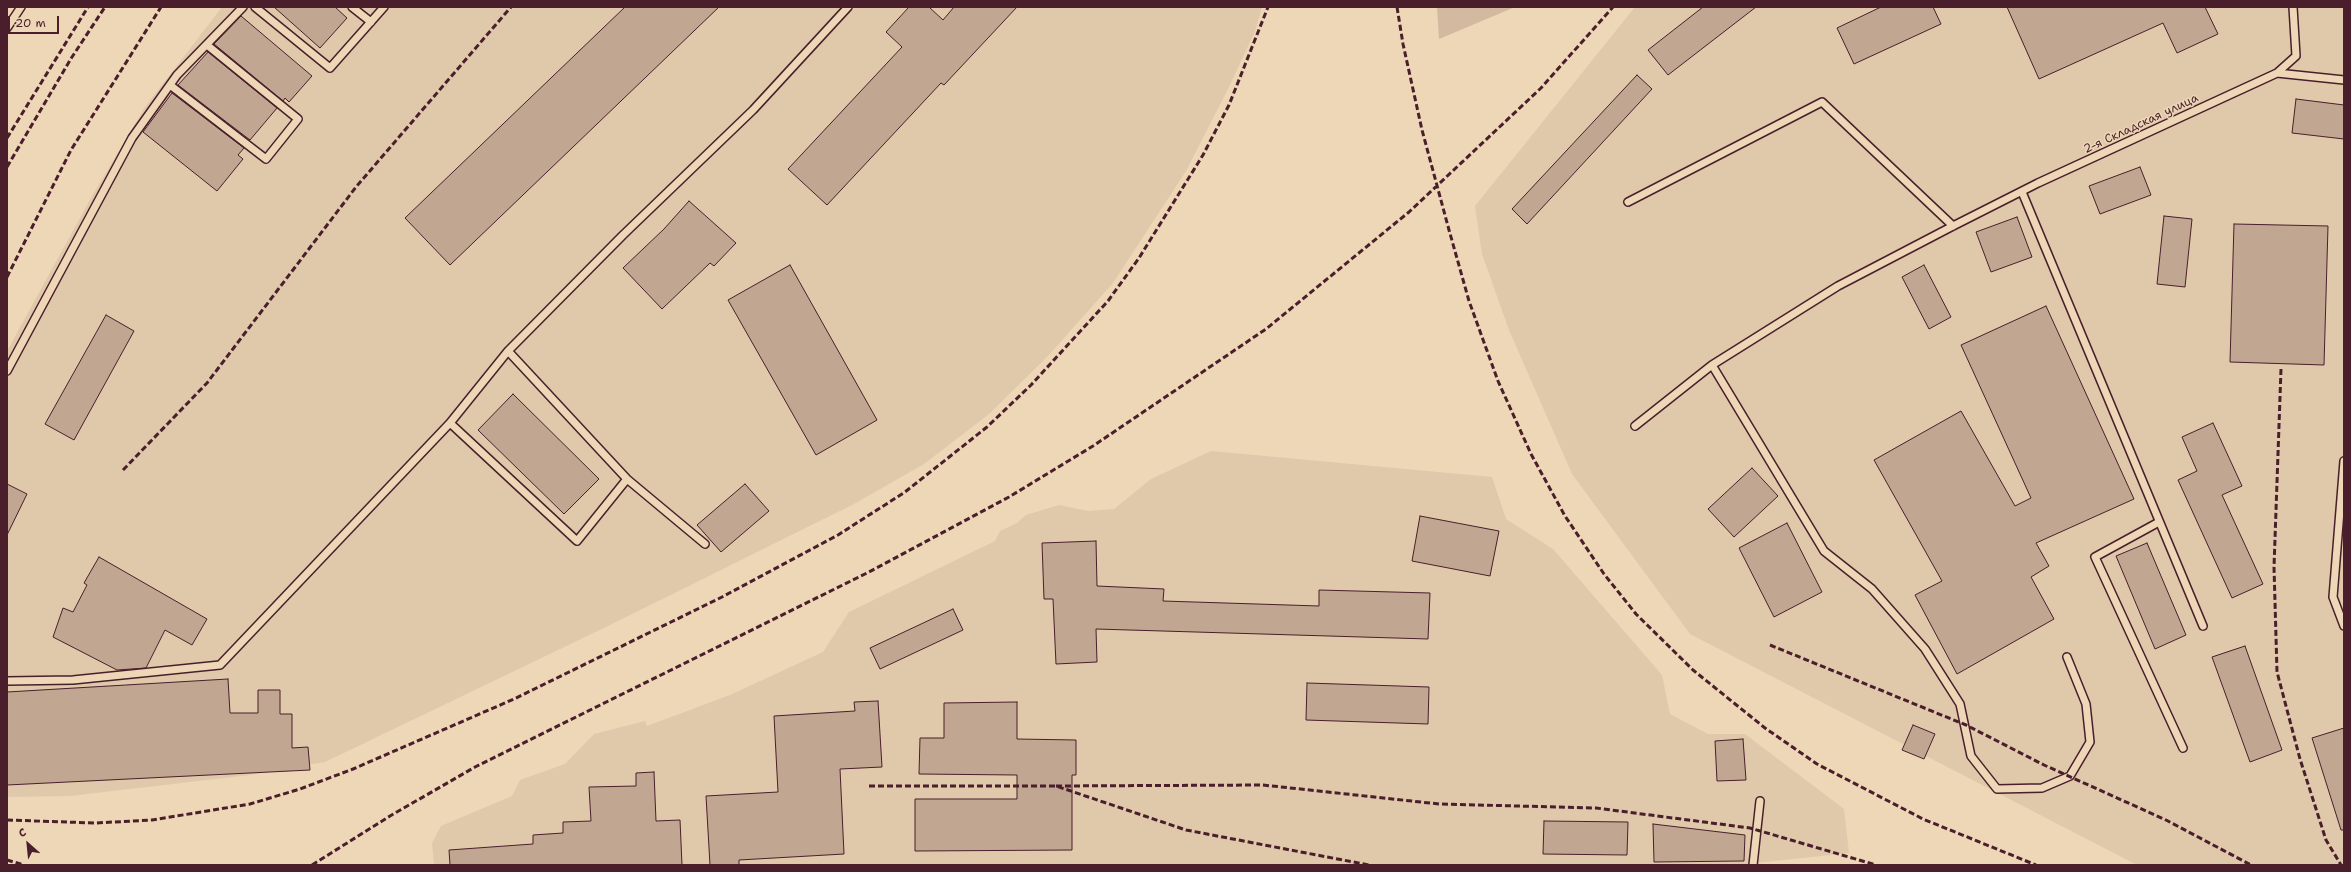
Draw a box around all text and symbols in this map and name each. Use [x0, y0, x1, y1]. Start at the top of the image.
scale bar [10, 8, 61, 34]
text: 20 m [15, 15, 46, 31]
street label: 2-я Складская улица [2081, 91, 2201, 157]
north arrow [8, 824, 48, 864]
text: С [16, 825, 29, 841]

